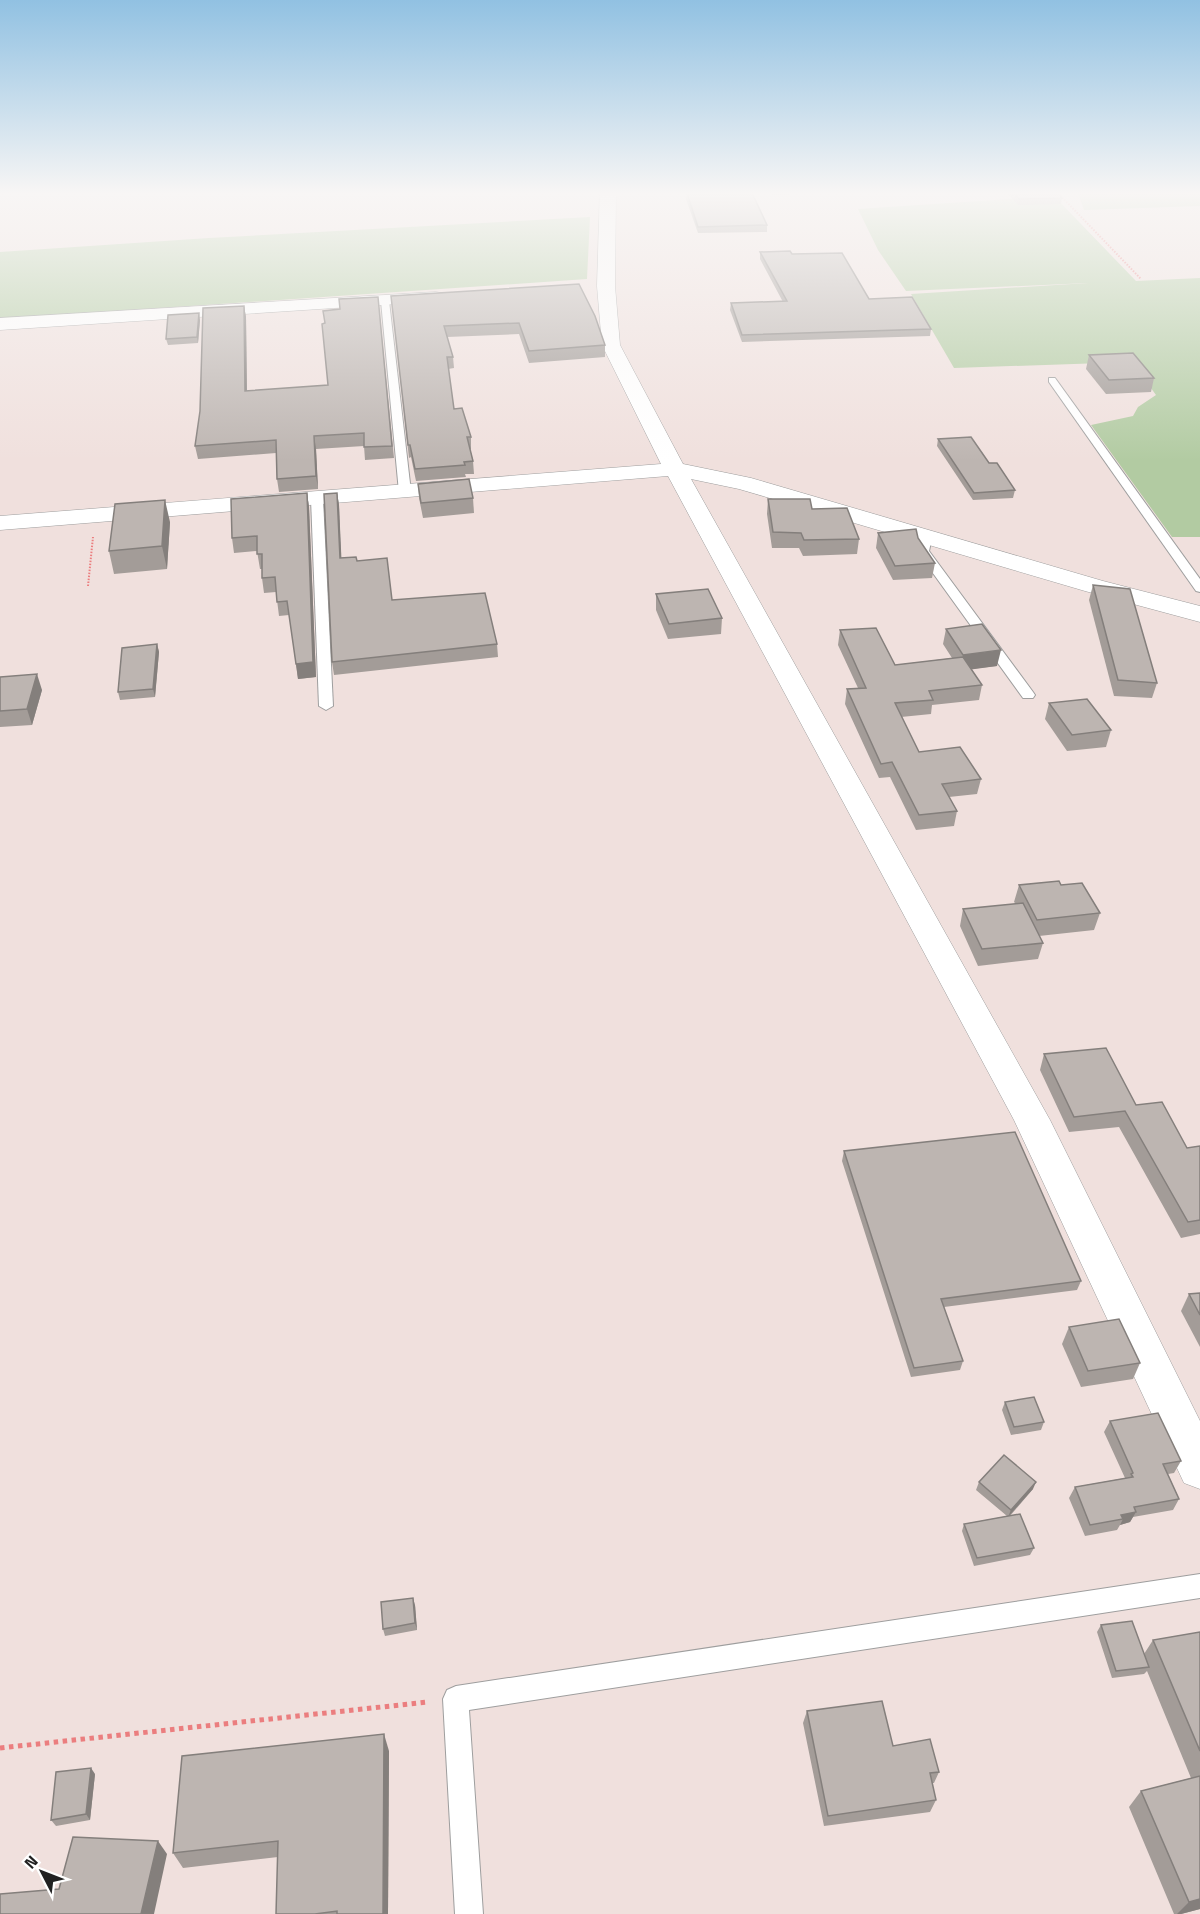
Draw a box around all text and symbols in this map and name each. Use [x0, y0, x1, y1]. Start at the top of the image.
north arrow [12, 1842, 72, 1902]
text: N [18, 1850, 43, 1874]

